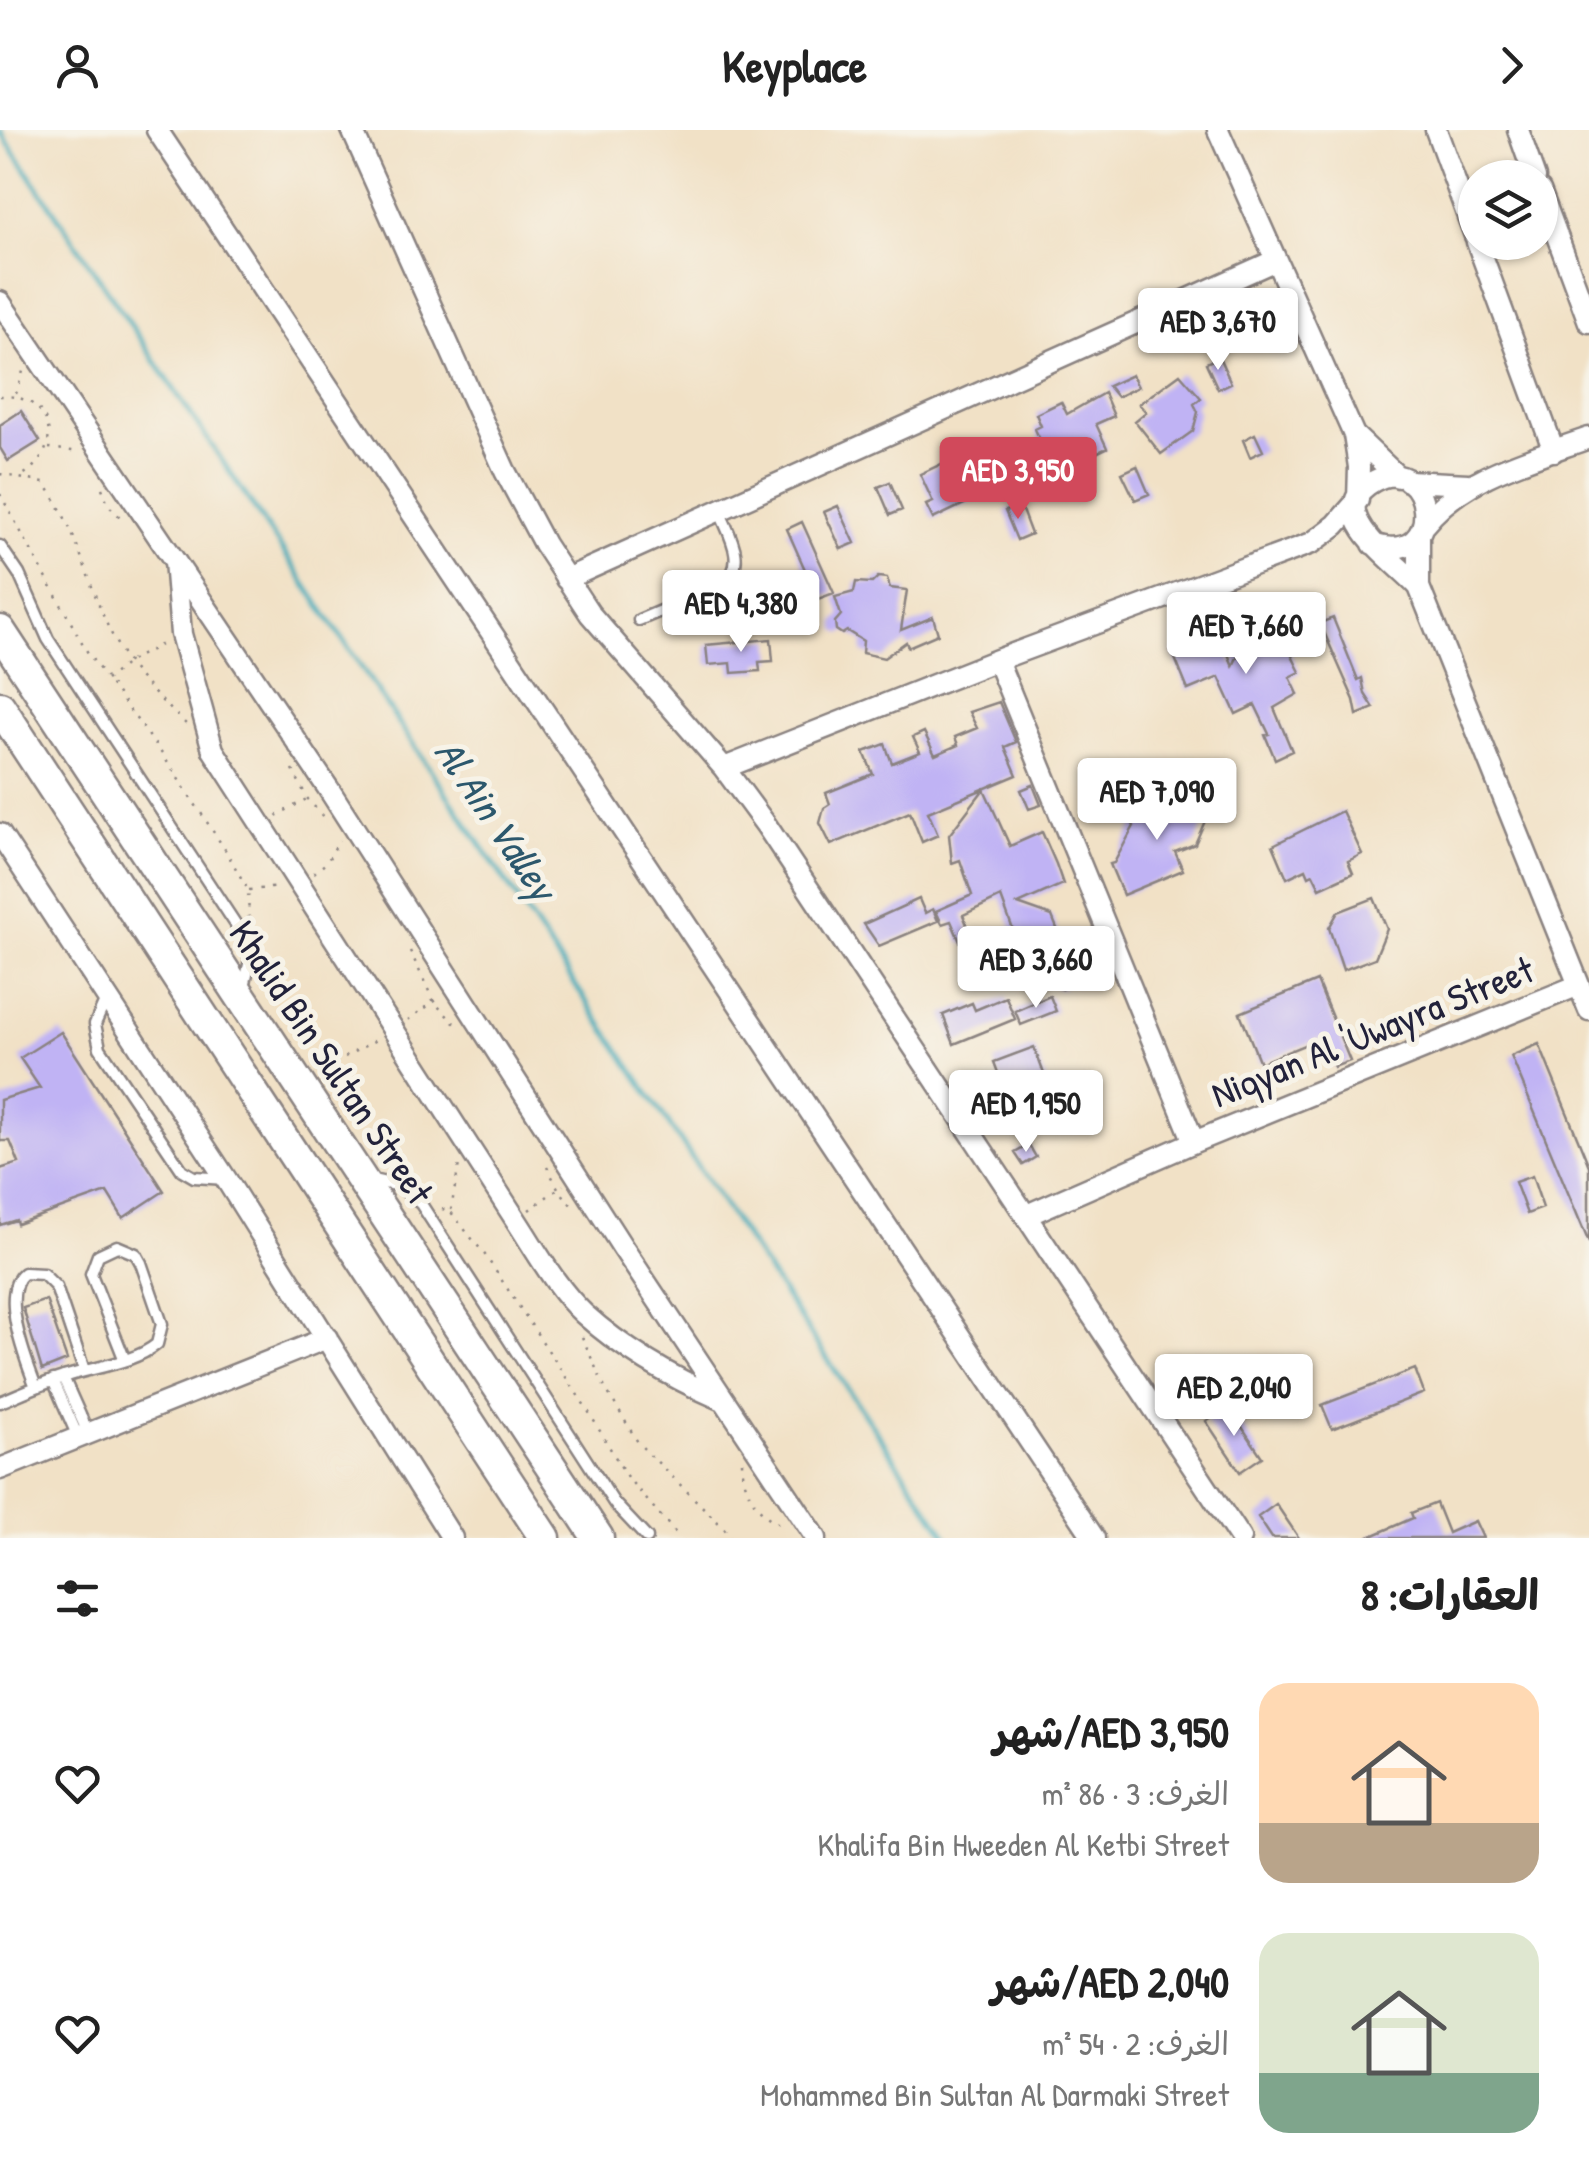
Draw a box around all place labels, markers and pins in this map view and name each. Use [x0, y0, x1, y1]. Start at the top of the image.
pin: AED 3,670 [1104, 288, 1332, 373]
pin: AED 3,950 [904, 437, 1132, 522]
pin: AED 4,380 [627, 570, 855, 655]
pin: AED 7,660 [1132, 592, 1360, 677]
pin: AED 7,090 [1043, 758, 1271, 843]
pin: AED 3,660 [922, 926, 1150, 1011]
pin: AED 1,950 [912, 1070, 1140, 1155]
pin: AED 2,040 [1120, 1354, 1348, 1439]

